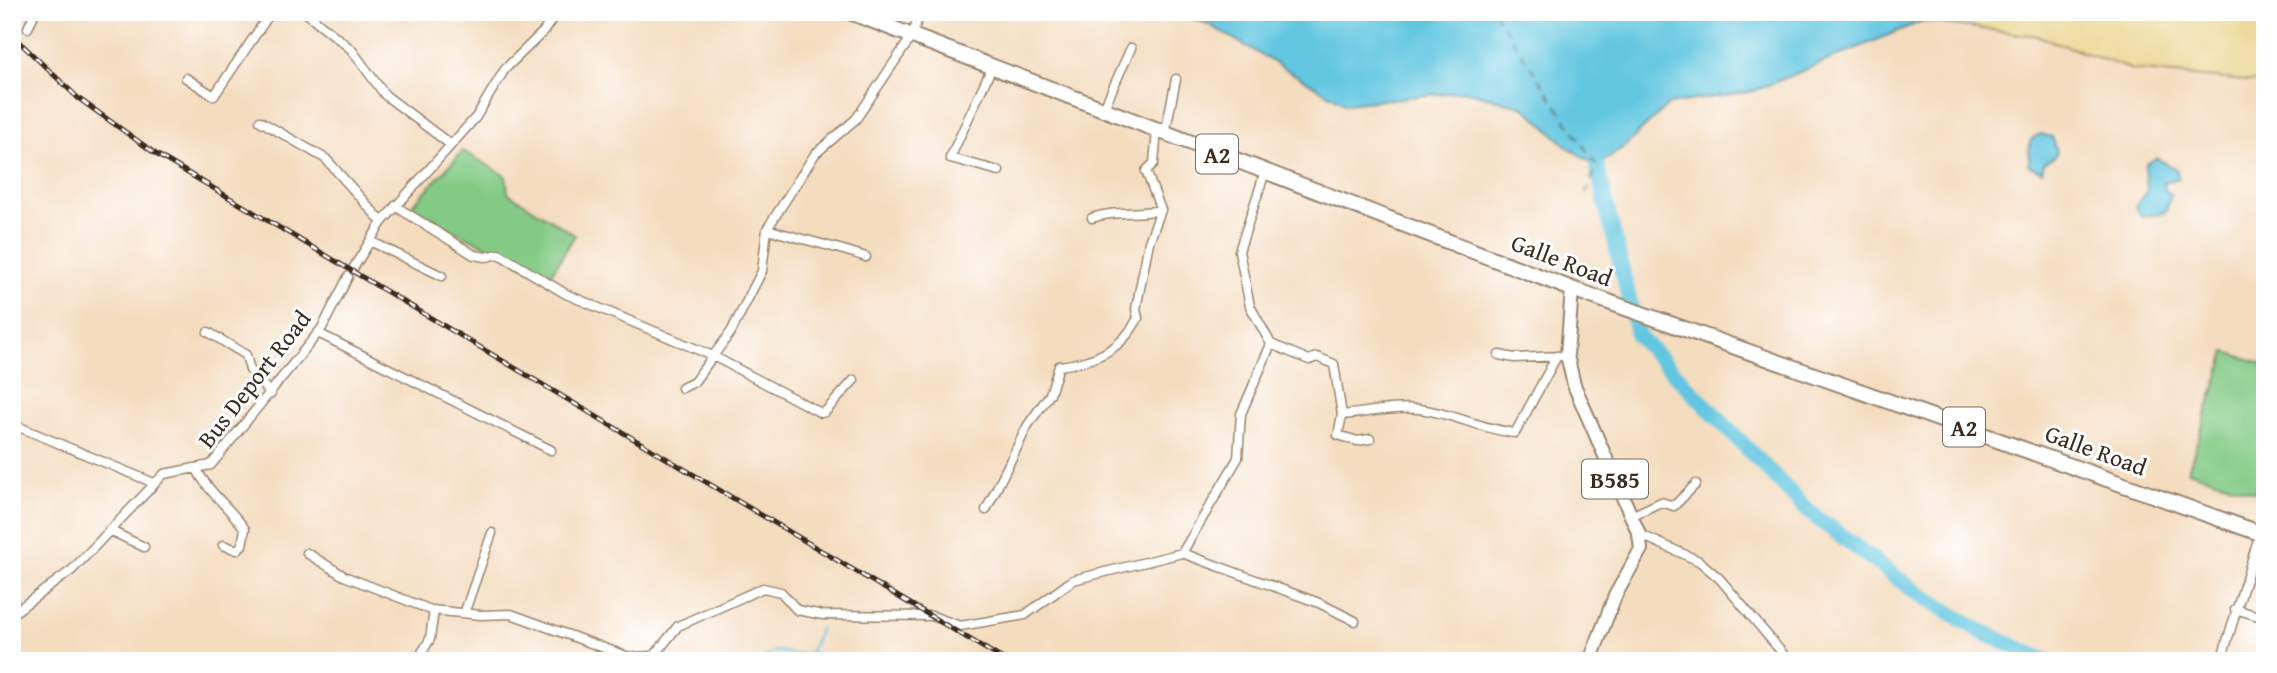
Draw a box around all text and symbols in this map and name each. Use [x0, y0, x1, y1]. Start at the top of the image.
road number: A2 [1196, 134, 1238, 174]
street label: Galle Road [1506, 225, 1618, 295]
street label: Bus Deport Road [189, 303, 319, 455]
road number: A2 [1943, 408, 1985, 446]
street label: Galle Road [2040, 415, 2152, 485]
road number: B585 [1582, 460, 1648, 499]

